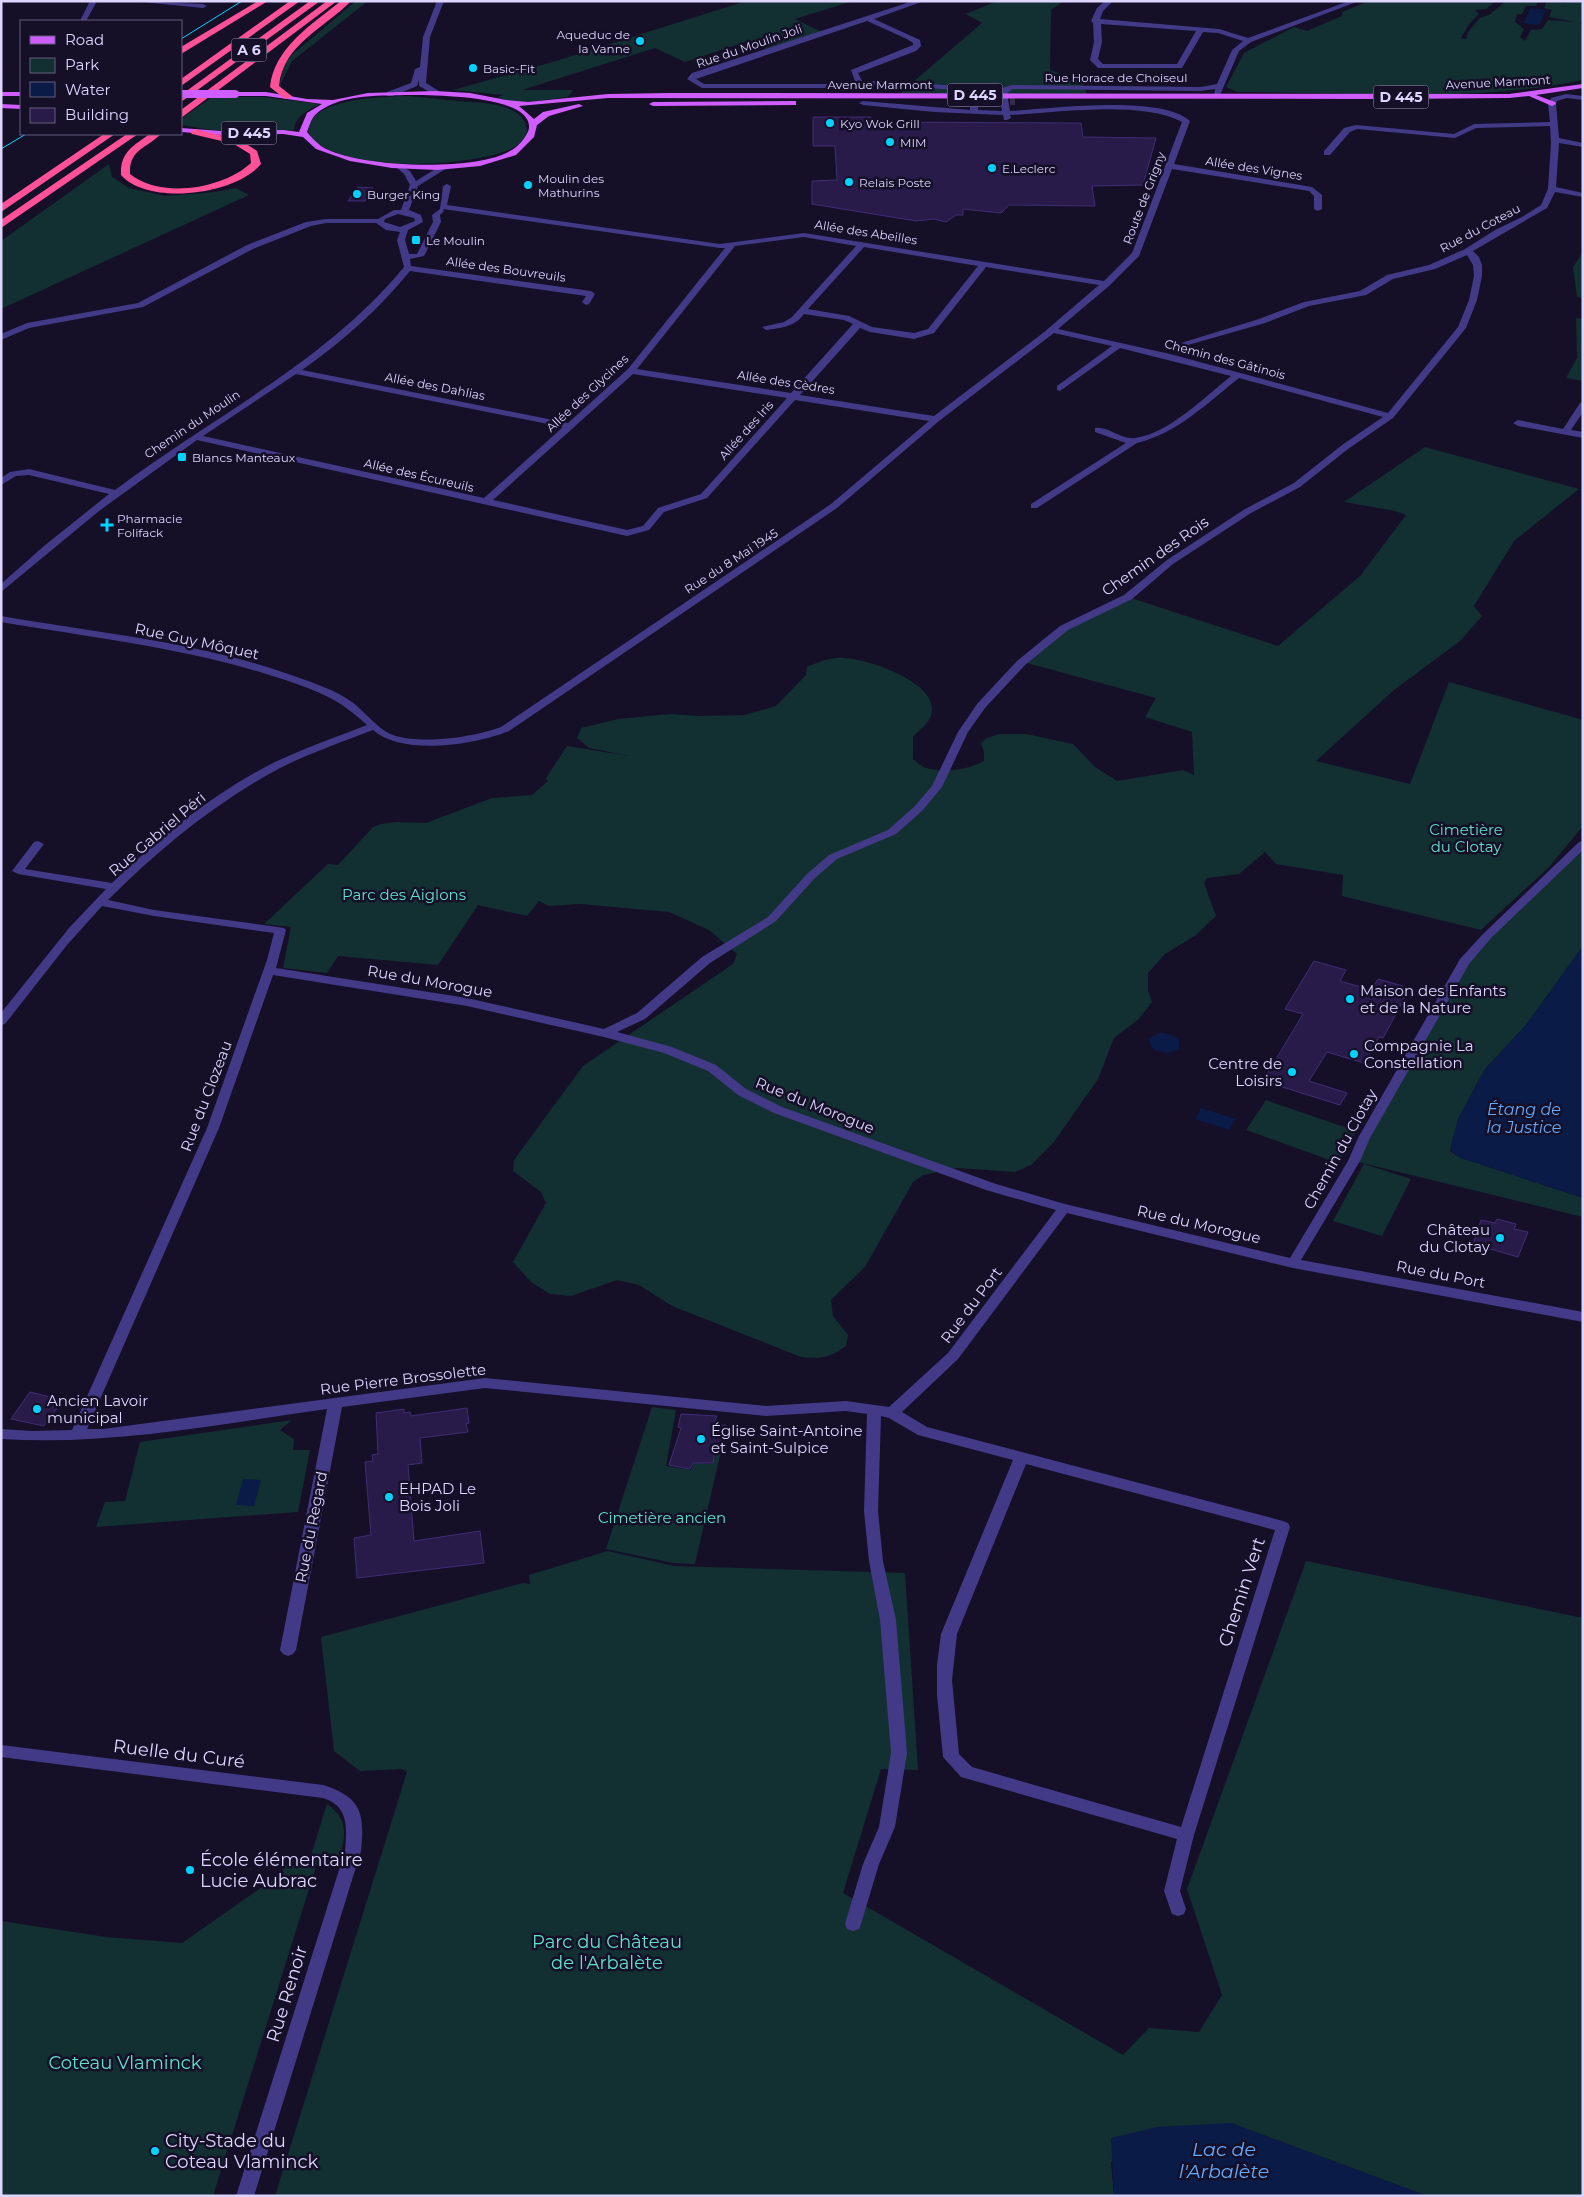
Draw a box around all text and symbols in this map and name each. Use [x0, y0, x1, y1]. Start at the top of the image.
legend [20, 20, 182, 135]
street label: Rue du Moulin Joli [694, 21, 804, 71]
place label: Aqueduc de la Vanne [557, 27, 630, 56]
text: Road [65, 30, 104, 49]
marker: Aqueduc de la Vanne [634, 35, 646, 47]
road number: A 6 [232, 38, 266, 62]
text: Park [65, 55, 99, 74]
place label: Basic-Fit [483, 61, 535, 76]
marker: Basic-Fit [467, 62, 479, 74]
street label: Rue Horace de Choiseul [1044, 70, 1188, 85]
street label: Avenue Marmont [1445, 72, 1551, 92]
street label: Avenue Marmont [828, 77, 933, 92]
text: Water [65, 80, 111, 99]
road number: D 445 [948, 84, 1002, 106]
road number: D 445 [1374, 85, 1428, 108]
text: Building [65, 105, 129, 124]
place label: Kyo Wok Grill [840, 116, 920, 131]
marker: Kyo Wok Grill [824, 117, 836, 129]
road number: D 445 [222, 122, 276, 144]
place label: MIM [900, 135, 927, 150]
marker: MIM [884, 136, 896, 148]
street label: Route de Grigny [1119, 149, 1169, 246]
street label: Allée des Vignes [1204, 153, 1304, 183]
place label: E.Leclerc [1002, 161, 1056, 176]
marker: E.Leclerc [986, 162, 998, 174]
place label: Moulin des Mathurins [538, 171, 604, 200]
place label: Relais Poste [859, 175, 931, 190]
marker: Relais Poste [843, 176, 855, 188]
marker: Moulin des Mathurins [522, 179, 534, 191]
place label: Burger King [367, 187, 440, 202]
marker: Burger King [351, 188, 363, 200]
street label: Rue du Coteau [1437, 200, 1523, 256]
street label: Allée des Abeilles [814, 216, 919, 248]
place label: Le Moulin [426, 233, 485, 248]
marker: Le Moulin [410, 234, 422, 246]
street label: Allée des Bouvreuils [445, 253, 567, 285]
street label: Chemin des Gâtinois [1163, 336, 1287, 382]
street label: Allée des Glycines [543, 351, 631, 435]
street label: Allée des Cèdres [736, 367, 836, 397]
street label: Allée des Dahlias [384, 369, 486, 403]
street label: Chemin du Moulin [141, 386, 243, 462]
street label: Allée des Iris [715, 397, 777, 463]
place label: Blancs Manteaux [192, 450, 296, 465]
marker: Blancs Manteaux [176, 451, 188, 463]
street label: Allée des Écureuils [363, 455, 475, 495]
place label: Pharmacie Folifack [117, 511, 182, 540]
street label: Chemin des Rois [1098, 512, 1212, 600]
marker: Pharmacie Folifack [101, 519, 113, 531]
street label: Rue du 8 Mai 1945 [681, 525, 781, 597]
street label: Rue Guy Môquet [133, 619, 261, 663]
street label: Rue Gabriel Péri [105, 788, 209, 880]
park label: Cimetière du Clotay [1429, 820, 1503, 856]
park label: Parc des Aiglons [342, 885, 466, 904]
street label: Rue du Morogue [366, 961, 494, 1001]
place label: Maison des Enfants et de la Nature [1360, 981, 1506, 1017]
marker: Maison des Enfants et de la Nature [1344, 993, 1356, 1005]
place label: Compagnie La Constellation [1364, 1036, 1474, 1072]
street label: Rue du Clozeau [176, 1038, 236, 1154]
marker: Compagnie La Constellation [1348, 1048, 1360, 1060]
place label: Centre de Loisirs [1208, 1054, 1282, 1090]
marker: Centre de Loisirs [1286, 1066, 1298, 1078]
street label: Rue du Morogue [753, 1073, 877, 1137]
street label: Chemin du Clotay [1299, 1085, 1381, 1212]
water label: Étang de la Justice [1486, 1100, 1562, 1137]
street label: Rue du Morogue [1135, 1201, 1263, 1247]
place label: Château du Clotay [1419, 1220, 1491, 1256]
marker: Château du Clotay [1494, 1232, 1506, 1244]
street label: Rue du Port [1395, 1256, 1487, 1292]
street label: Rue du Port [936, 1263, 1006, 1347]
street label: Rue Pierre Brossolette [319, 1359, 487, 1399]
place label: Ancien Lavoir municipal [47, 1391, 148, 1427]
marker: Ancien Lavoir municipal [31, 1403, 43, 1415]
place label: Église Saint-Antoine et Saint-Sulpice [711, 1421, 863, 1457]
marker: Église Saint-Antoine et Saint-Sulpice [695, 1433, 707, 1445]
street label: Rue du Regard [291, 1470, 331, 1584]
place label: EHPAD Le Bois Joli [399, 1479, 476, 1515]
marker: EHPAD Le Bois Joli [383, 1491, 395, 1503]
park label: Cimetière ancien [598, 1508, 726, 1527]
street label: Chemin Vert [1214, 1534, 1270, 1650]
street label: Ruelle du Curé [112, 1735, 246, 1773]
place label: École élémentaire Lucie Aubrac [200, 1849, 363, 1892]
marker: École élémentaire Lucie Aubrac [184, 1864, 196, 1876]
park label: Parc du Château de l'Arbalète [532, 1931, 682, 1974]
street label: Rue Renoir [262, 1943, 312, 2045]
park label: Coteau Vlaminck [48, 2052, 202, 2074]
place label: City-Stade du Coteau Vlaminck [165, 2130, 318, 2173]
water label: Lac de l'Arbalète [1179, 2138, 1269, 2183]
marker: City-Stade du Coteau Vlaminck [149, 2145, 161, 2157]

